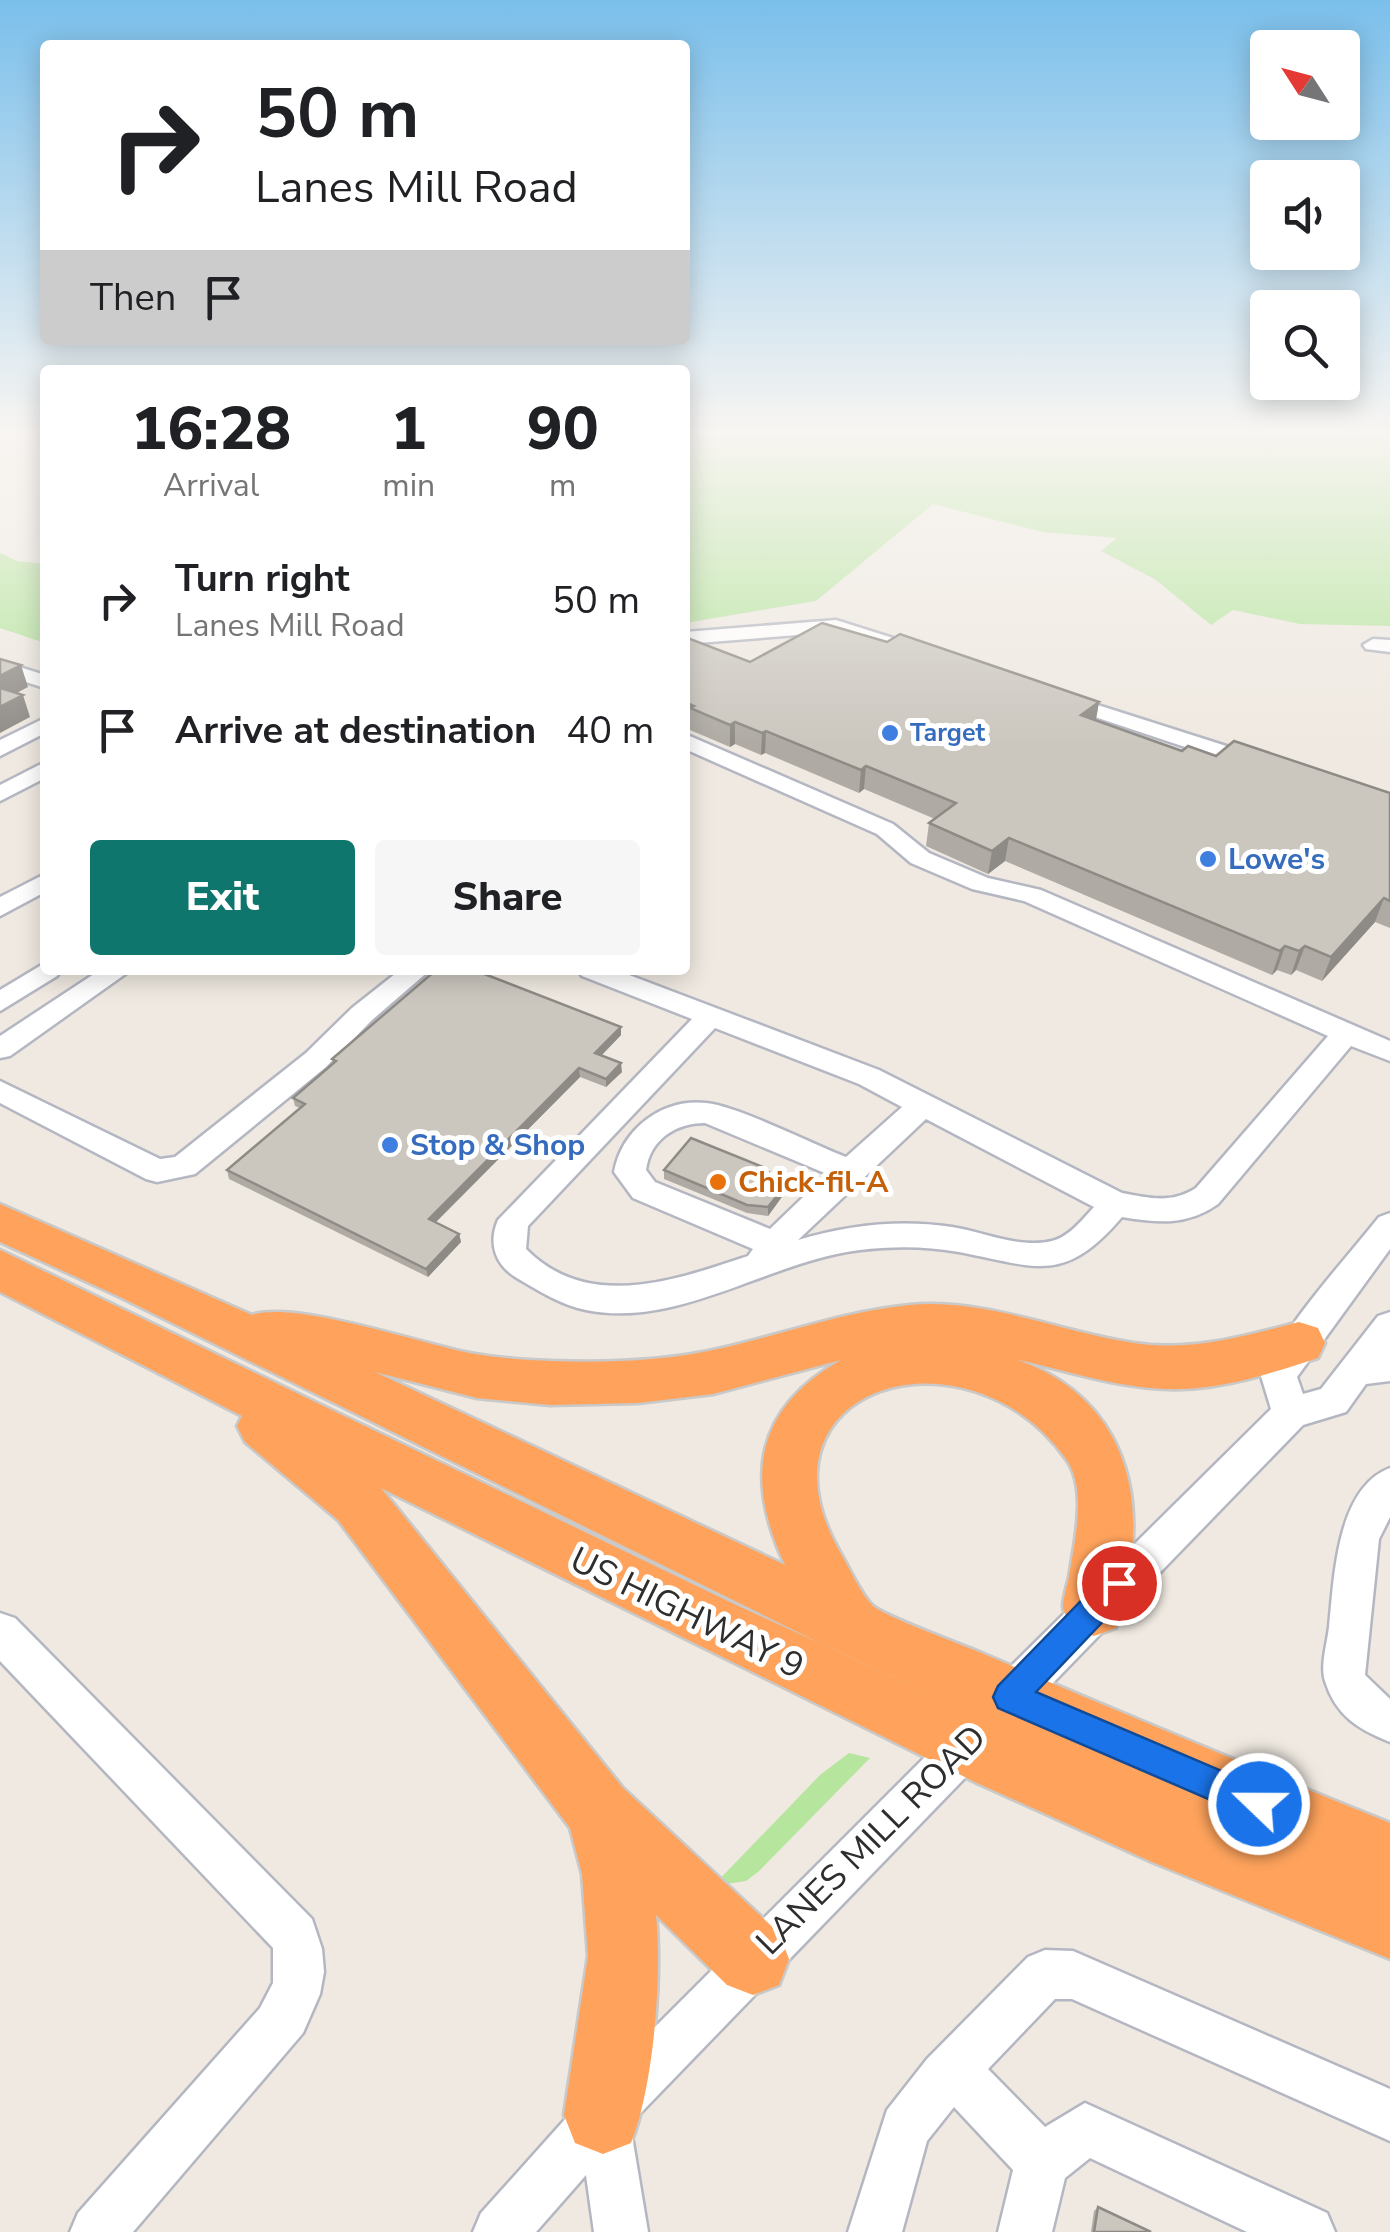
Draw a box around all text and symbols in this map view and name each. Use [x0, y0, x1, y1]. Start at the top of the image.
north arrow [1250, 30, 1360, 140]
map controls [1250, 30, 1360, 400]
text: 50 m [255, 66, 419, 162]
icon: right [90, 80, 220, 210]
text: Lanes Mill Road [255, 157, 578, 218]
button: sound [1250, 160, 1360, 270]
icon: arrive [196, 270, 251, 325]
text: Then [90, 272, 176, 323]
button: search [1250, 290, 1360, 400]
text: 16:28 [131, 388, 291, 470]
text: 1 [391, 388, 427, 470]
text: 90 [527, 388, 599, 470]
text: Arrival [163, 464, 259, 507]
text: min [382, 464, 435, 507]
text: m [549, 464, 576, 507]
text: Turn right [175, 553, 350, 604]
icon: right [90, 573, 145, 628]
text: 50 m [552, 575, 640, 626]
text: Lanes Mill Road [175, 604, 405, 647]
icon: arrive [90, 703, 145, 758]
text: Arrive at destination [175, 705, 536, 756]
text: 40 m [566, 705, 654, 756]
place label: Target [910, 716, 985, 750]
marker: Target [879, 722, 901, 744]
place label: Lowe's [1228, 839, 1325, 880]
button: Exit [90, 840, 355, 955]
button: Share [375, 840, 640, 955]
marker: Lowe's [1197, 848, 1219, 870]
place label: Stop & Shop [410, 1125, 585, 1166]
marker: Stop & Shop [379, 1134, 401, 1156]
place label: Chick-fil-A [738, 1162, 889, 1203]
marker: Chick-fil-A [707, 1171, 729, 1193]
street label: US HIGHWAY 9 [562, 1536, 812, 1690]
pin [1077, 1541, 1162, 1626]
icon: arrive [1092, 1556, 1147, 1611]
street label: LANES MILL ROAD [746, 1715, 996, 1965]
position arrow [1207, 1752, 1311, 1856]

